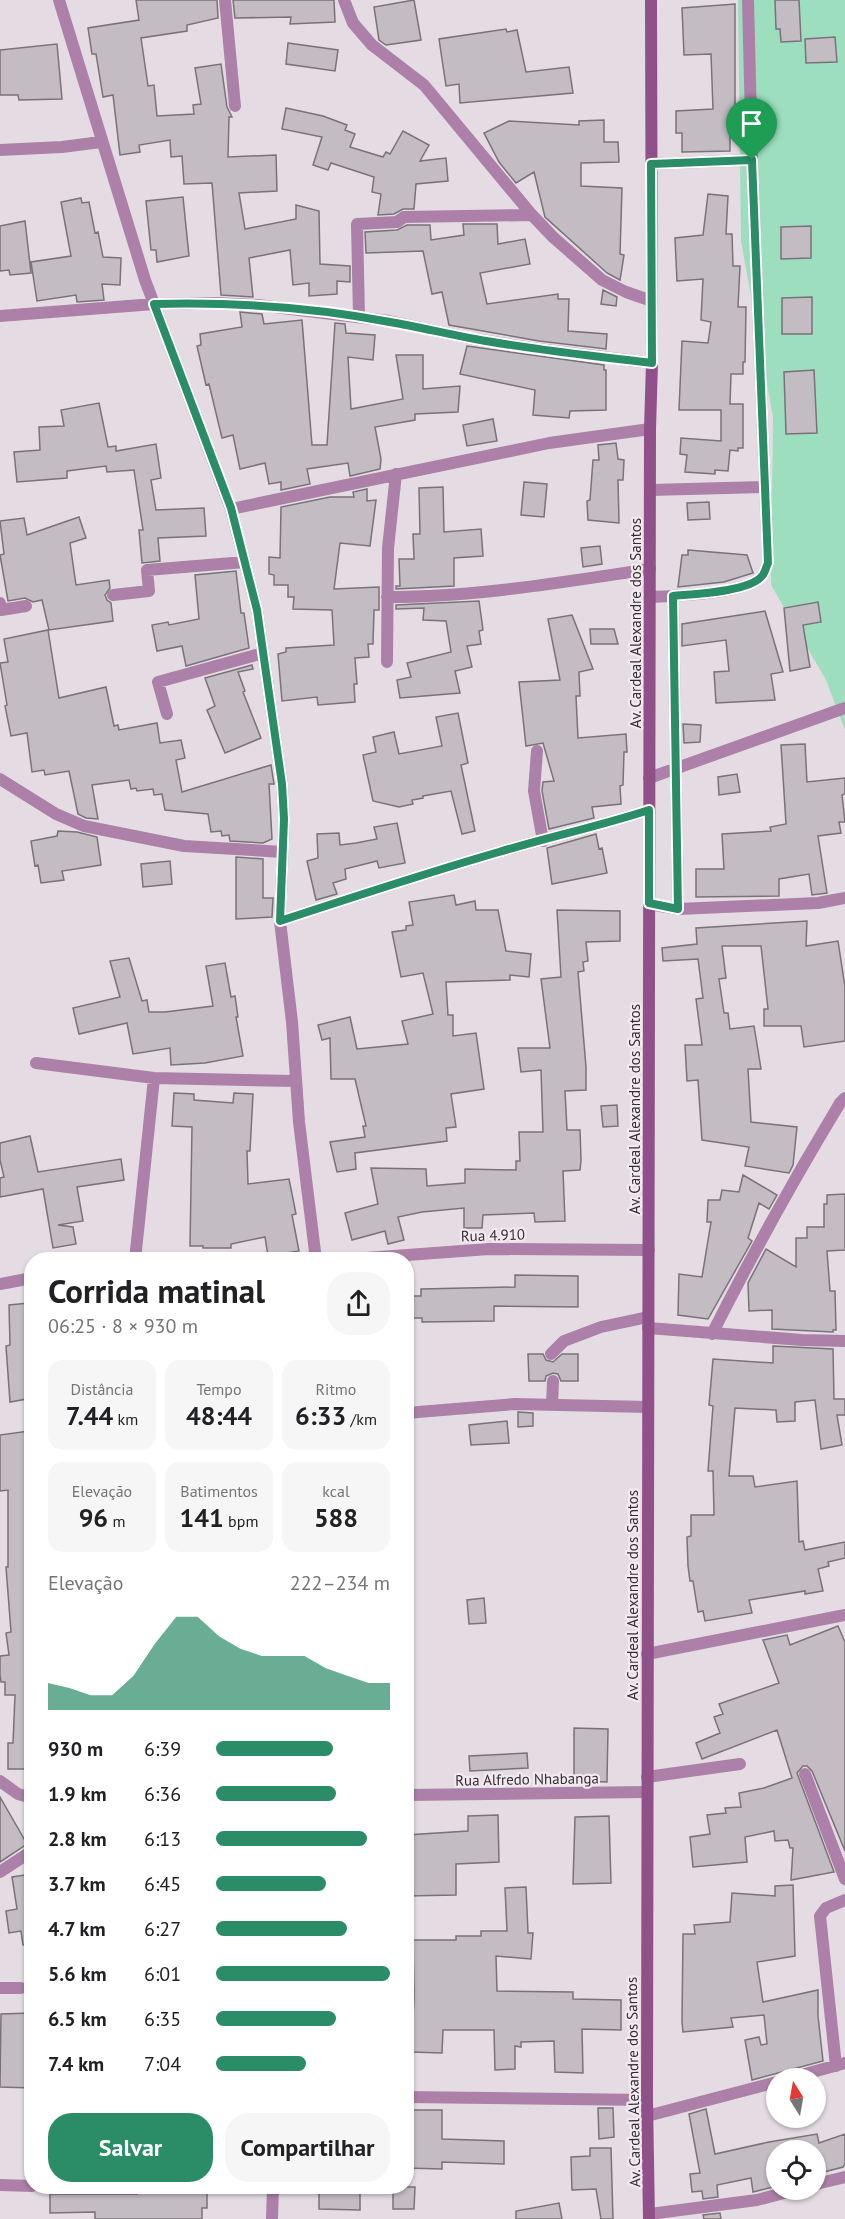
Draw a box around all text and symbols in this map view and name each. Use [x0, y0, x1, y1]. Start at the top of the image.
pin [726, 98, 777, 160]
icon: arrive [735, 107, 768, 140]
street label: Av. Cardeal Alexandre dos Santos [626, 518, 645, 728]
street label: Av. Cardeal Alexandre dos Santos [625, 1004, 644, 1214]
street label: Rua 4.910 [461, 1224, 525, 1246]
text: Corrida matinal [48, 1269, 265, 1312]
button: share [327, 1272, 390, 1335]
text: 06:25 · 8 × 930 m [48, 1313, 198, 1339]
text: Distância [70, 1379, 134, 1399]
text: Tempo [196, 1379, 242, 1399]
text: Ritmo [316, 1379, 356, 1399]
text: 7.44 [66, 1399, 113, 1432]
text: 48:44 [186, 1399, 252, 1432]
text: 6:33 [295, 1399, 346, 1432]
text: km [113, 1409, 138, 1429]
text: /km [346, 1409, 377, 1429]
text: Elevação [72, 1481, 132, 1501]
text: Batimentos [180, 1481, 258, 1501]
text: kcal [322, 1481, 350, 1501]
street label: Av. Cardeal Alexandre dos Santos [623, 1490, 642, 1700]
text: 96 [79, 1501, 108, 1534]
text: 141 [180, 1501, 224, 1534]
text: 588 [314, 1501, 358, 1534]
text: m [108, 1511, 125, 1531]
text: bpm [224, 1511, 258, 1531]
text: Elevação [48, 1570, 124, 1596]
text: 222–234 m [290, 1570, 390, 1596]
text: 930 m [48, 1736, 103, 1762]
text: 6:39 [144, 1736, 181, 1762]
street label: Rua Alfredo Nhabanga [455, 1768, 599, 1790]
text: 1.9 km [48, 1781, 107, 1807]
text: 6:36 [144, 1781, 181, 1807]
text: 2.8 km [48, 1826, 107, 1852]
text: 6:13 [144, 1826, 181, 1852]
text: 3.7 km [48, 1871, 106, 1897]
text: 6:45 [144, 1871, 181, 1897]
text: 4.7 km [48, 1916, 106, 1942]
text: 6:27 [144, 1916, 181, 1942]
text: 5.6 km [48, 1961, 107, 1987]
text: 6:01 [144, 1961, 181, 1987]
street label: Av. Cardeal Alexandre dos Santos [622, 1977, 644, 2187]
text: 6.5 km [48, 2006, 107, 2032]
text: 6:35 [144, 2006, 181, 2032]
text: 7.4 km [48, 2051, 104, 2077]
text: 7:04 [144, 2051, 181, 2077]
north arrow [766, 2068, 826, 2128]
map controls [766, 2068, 826, 2200]
button: Salvar [48, 2113, 213, 2182]
button: Compartilhar [225, 2113, 390, 2182]
button: locate [766, 2140, 826, 2200]

